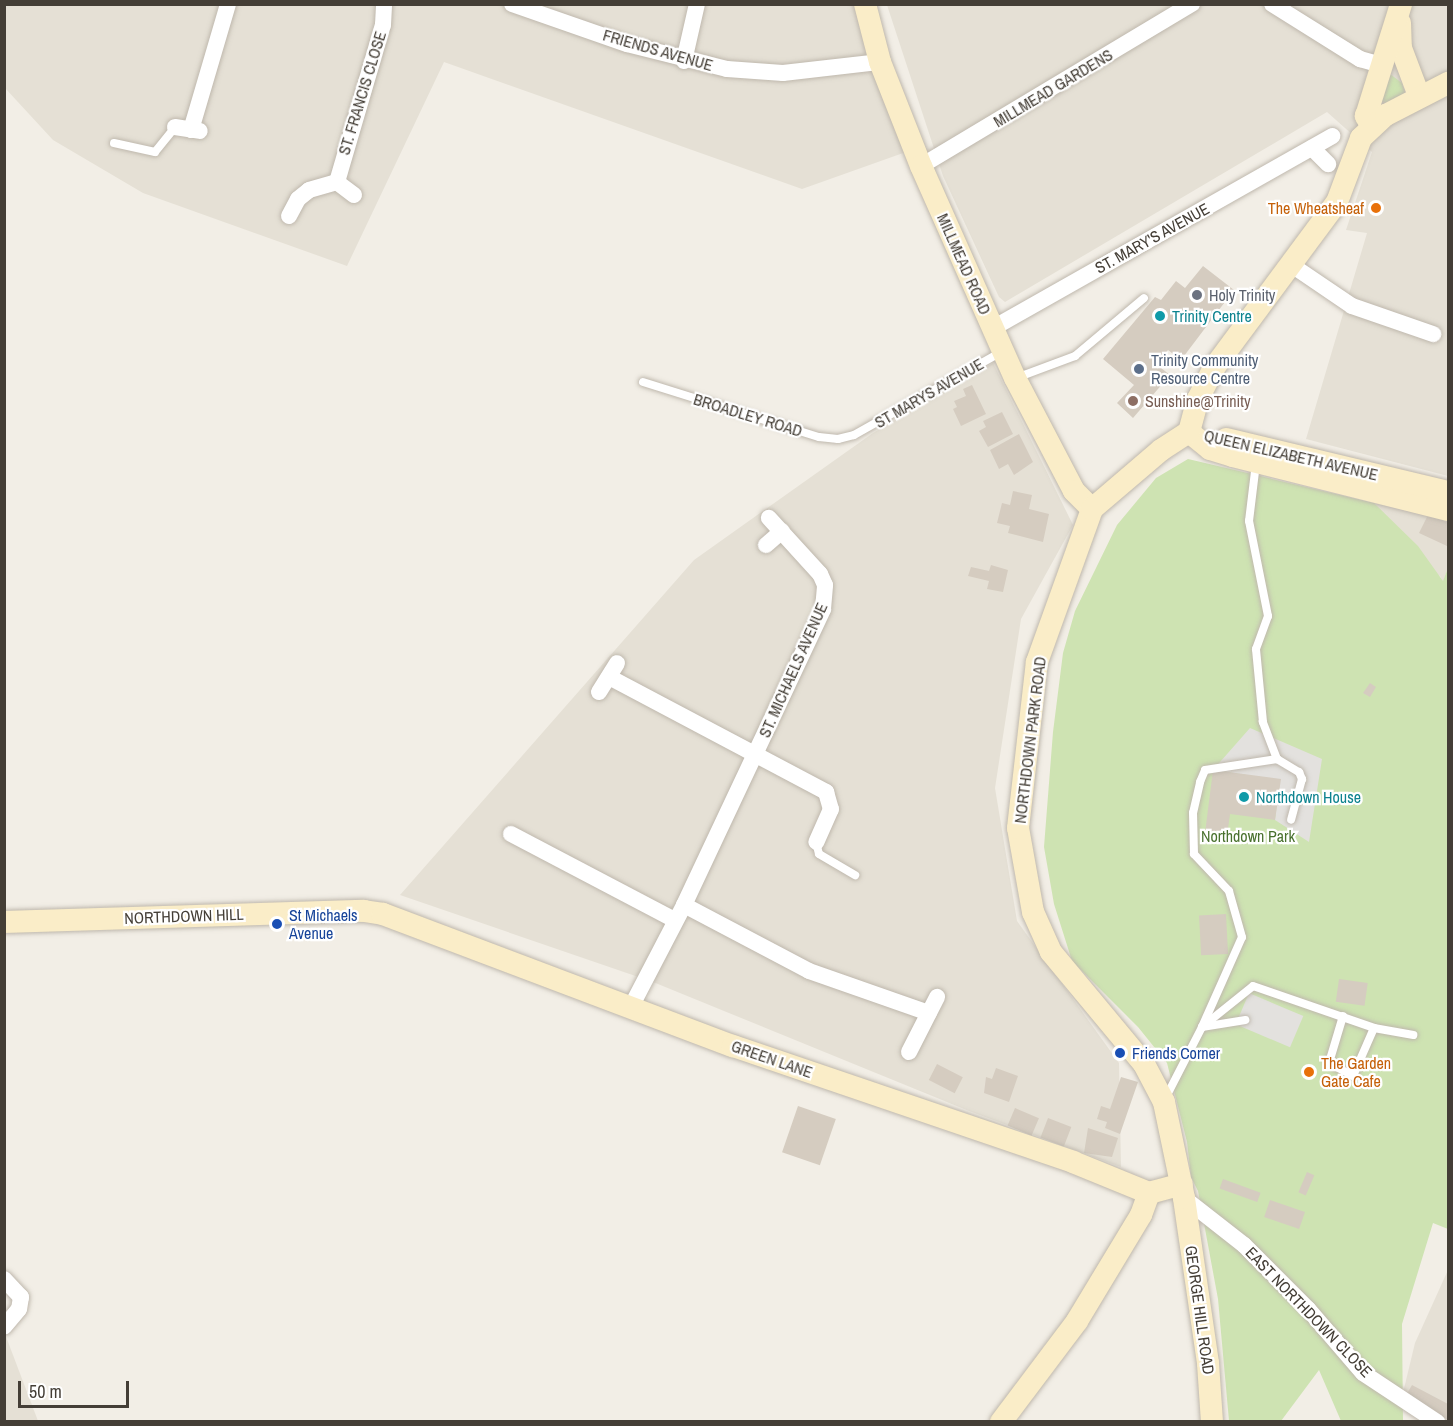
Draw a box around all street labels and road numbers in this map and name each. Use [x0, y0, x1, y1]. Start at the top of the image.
street label: FRIENDS AVENUE [600, 25, 716, 75]
street label: ST. FRANCIS CLOSE [334, 29, 390, 157]
street label: MILLMEAD GARDENS [990, 45, 1116, 131]
street label: ST. MARY'S AVENUE [1091, 199, 1213, 277]
street label: MILLMEAD ROAD [933, 210, 995, 318]
street label: ST MARYS AVENUE [871, 354, 987, 432]
street label: BROADLEY ROAD [691, 389, 805, 441]
street label: QUEEN ELIZABETH AVENUE [1202, 426, 1380, 484]
street label: ST. MICHAELS AVENUE [754, 599, 832, 741]
street label: NORTHDOWN PARK ROAD [1010, 655, 1050, 825]
street label: NORTHDOWN HILL [124, 904, 244, 928]
street label: GREEN LANE [729, 1036, 815, 1082]
street label: EAST NORTHDOWN CLOSE [1242, 1243, 1376, 1381]
street label: GEORGE HILL ROAD [1181, 1244, 1219, 1376]

